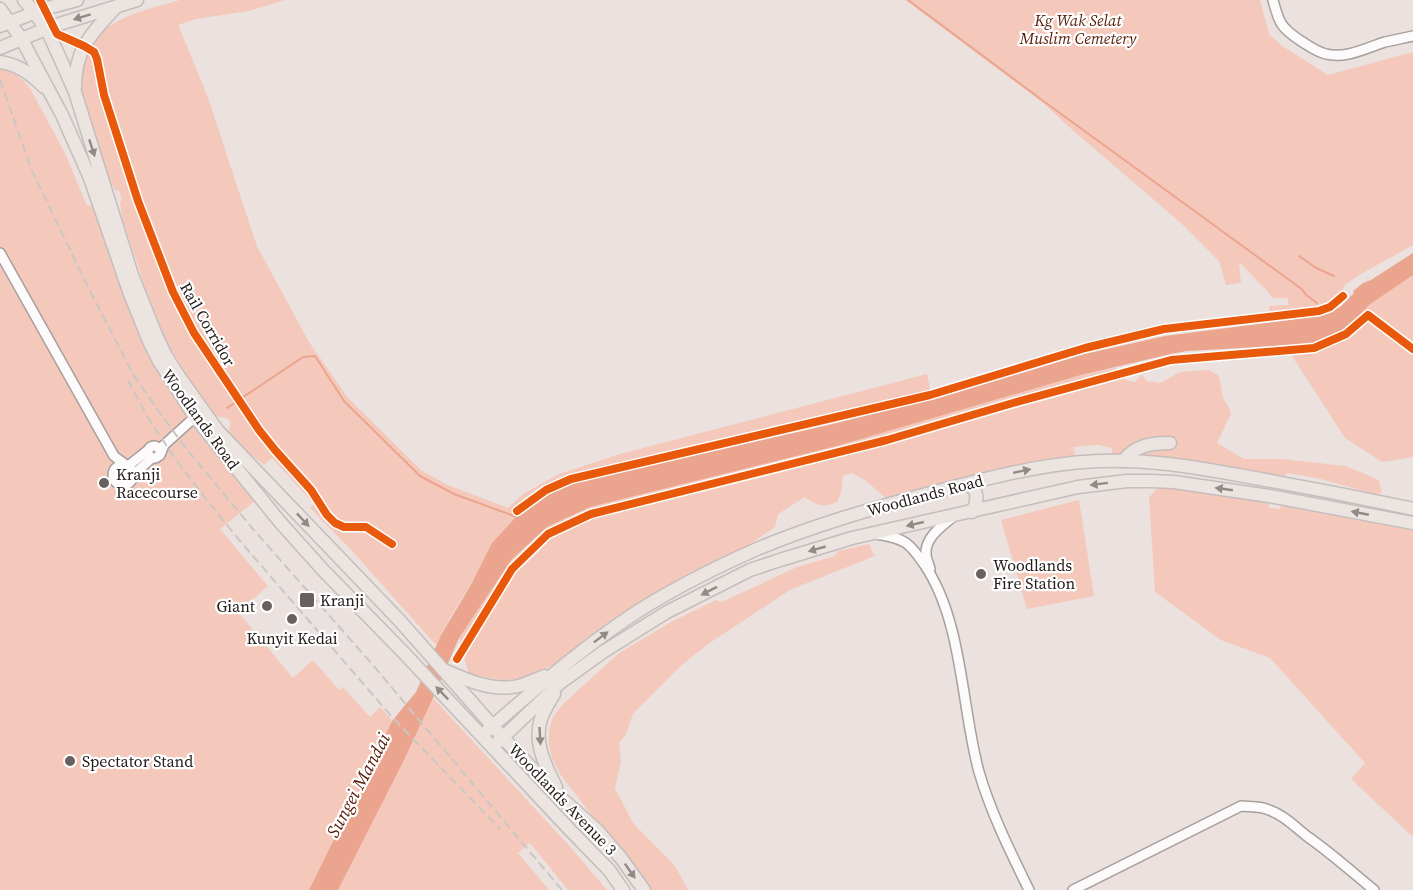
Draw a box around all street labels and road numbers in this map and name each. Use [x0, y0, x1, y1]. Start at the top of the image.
street label: Rail Corridor [175, 278, 241, 370]
street label: Woodlands Road [157, 364, 245, 474]
street label: Woodlands Road [865, 469, 985, 521]
street label: Woodlands Avenue 3 [504, 738, 622, 860]

